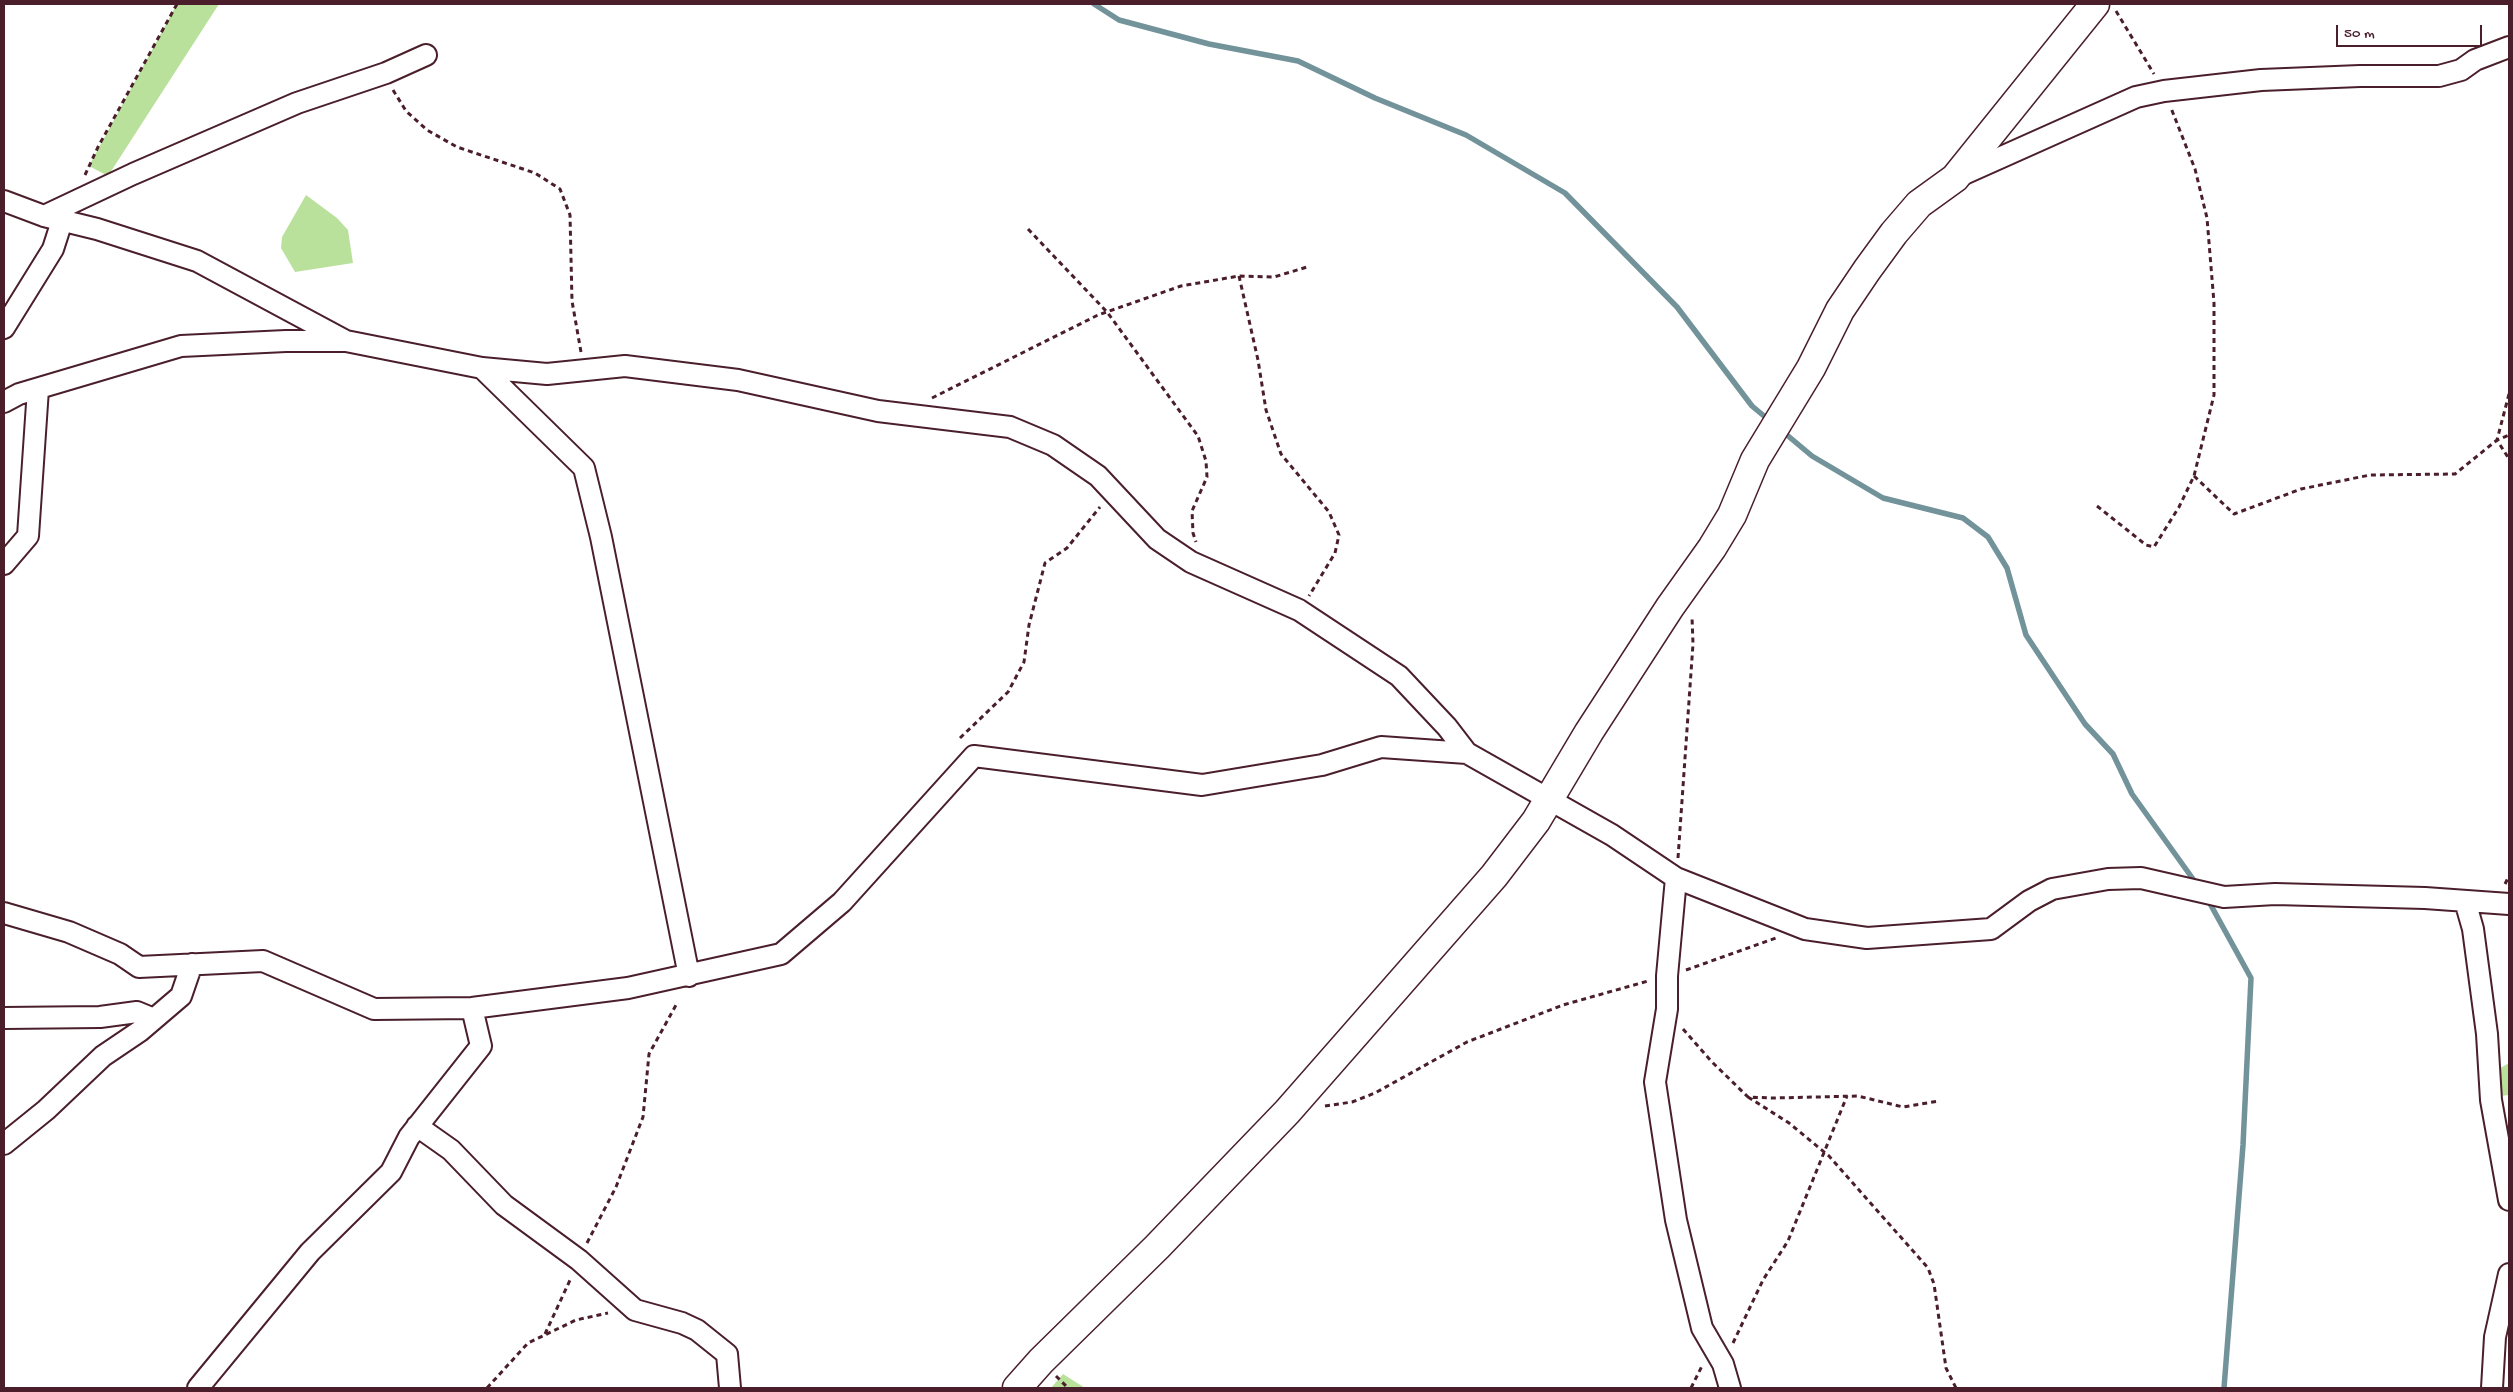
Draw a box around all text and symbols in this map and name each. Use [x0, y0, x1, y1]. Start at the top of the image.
scale bar [2338, 15, 2484, 47]
text: 50 m [2344, 25, 2375, 43]

